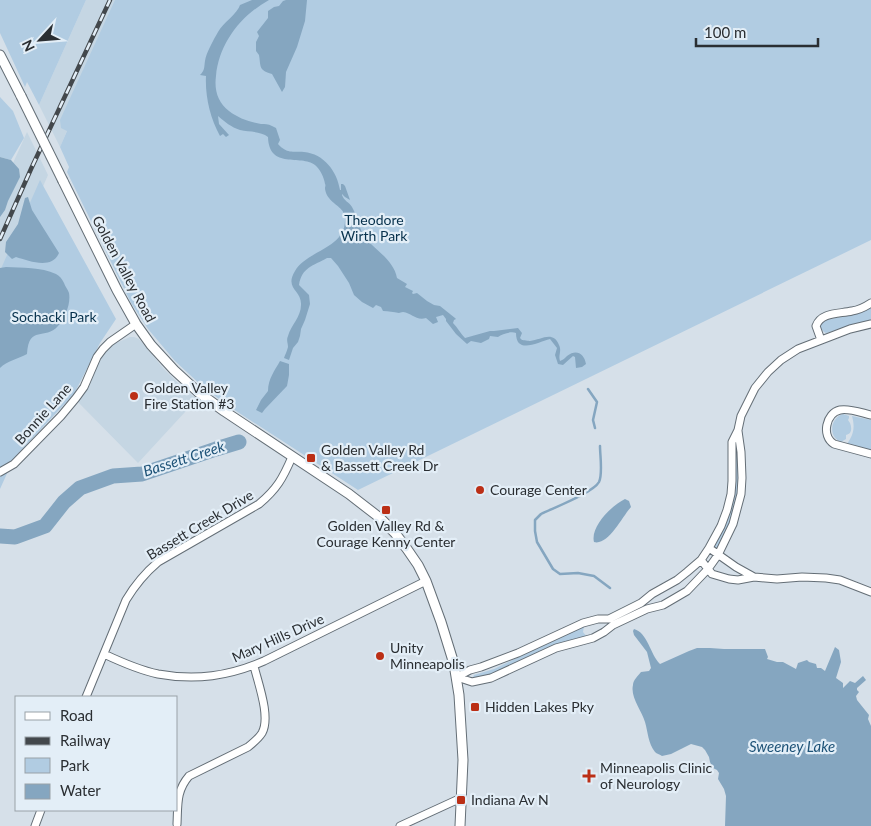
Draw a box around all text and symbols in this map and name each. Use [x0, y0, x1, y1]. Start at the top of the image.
north arrow [15, 15, 65, 65]
scale bar [696, 15, 818, 47]
text: 100 m [704, 23, 746, 41]
text: N [18, 37, 38, 54]
park label: Theodore Wirth Park [341, 211, 408, 244]
street label: Golden Valley Road [89, 213, 160, 325]
park label: Sochacki Park [11, 308, 97, 325]
place label: Golden Valley Fire Station #3 [144, 379, 234, 412]
street label: Bonnie Lane [11, 380, 74, 448]
marker: Golden Valley Fire Station #3 [128, 390, 140, 402]
water label: Bassett Creek [141, 436, 228, 480]
place label: Golden Valley Rd & Bassett Creek Dr [321, 441, 438, 474]
marker: Golden Valley Rd & Bassett Creek Dr [305, 452, 317, 464]
place label: Courage Center [490, 481, 587, 498]
marker: Courage Center [474, 484, 486, 496]
street label: Bassett Creek Drive [143, 486, 256, 563]
marker: Golden Valley Rd & Courage Kenny Center [380, 504, 392, 516]
place label: Golden Valley Rd & Courage Kenny Center [317, 517, 455, 550]
street label: Mary Hills Drive [229, 610, 326, 665]
place label: Unity Minneapolis [390, 639, 465, 672]
marker: Unity Minneapolis [374, 650, 386, 662]
legend [15, 696, 178, 811]
place label: Hidden Lakes Pky [485, 698, 595, 715]
marker: Hidden Lakes Pky [469, 701, 481, 713]
text: Road [60, 706, 93, 724]
text: Railway [60, 731, 111, 749]
water label: Sweeney Lake [749, 737, 835, 755]
text: Park [60, 756, 90, 774]
place label: Minneapolis Clinic of Neurology [600, 759, 713, 792]
marker: Minneapolis Clinic of Neurology [582, 769, 596, 783]
text: Water [60, 781, 101, 799]
place label: Indiana Av N [471, 791, 549, 808]
marker: Indiana Av N [455, 794, 467, 806]

